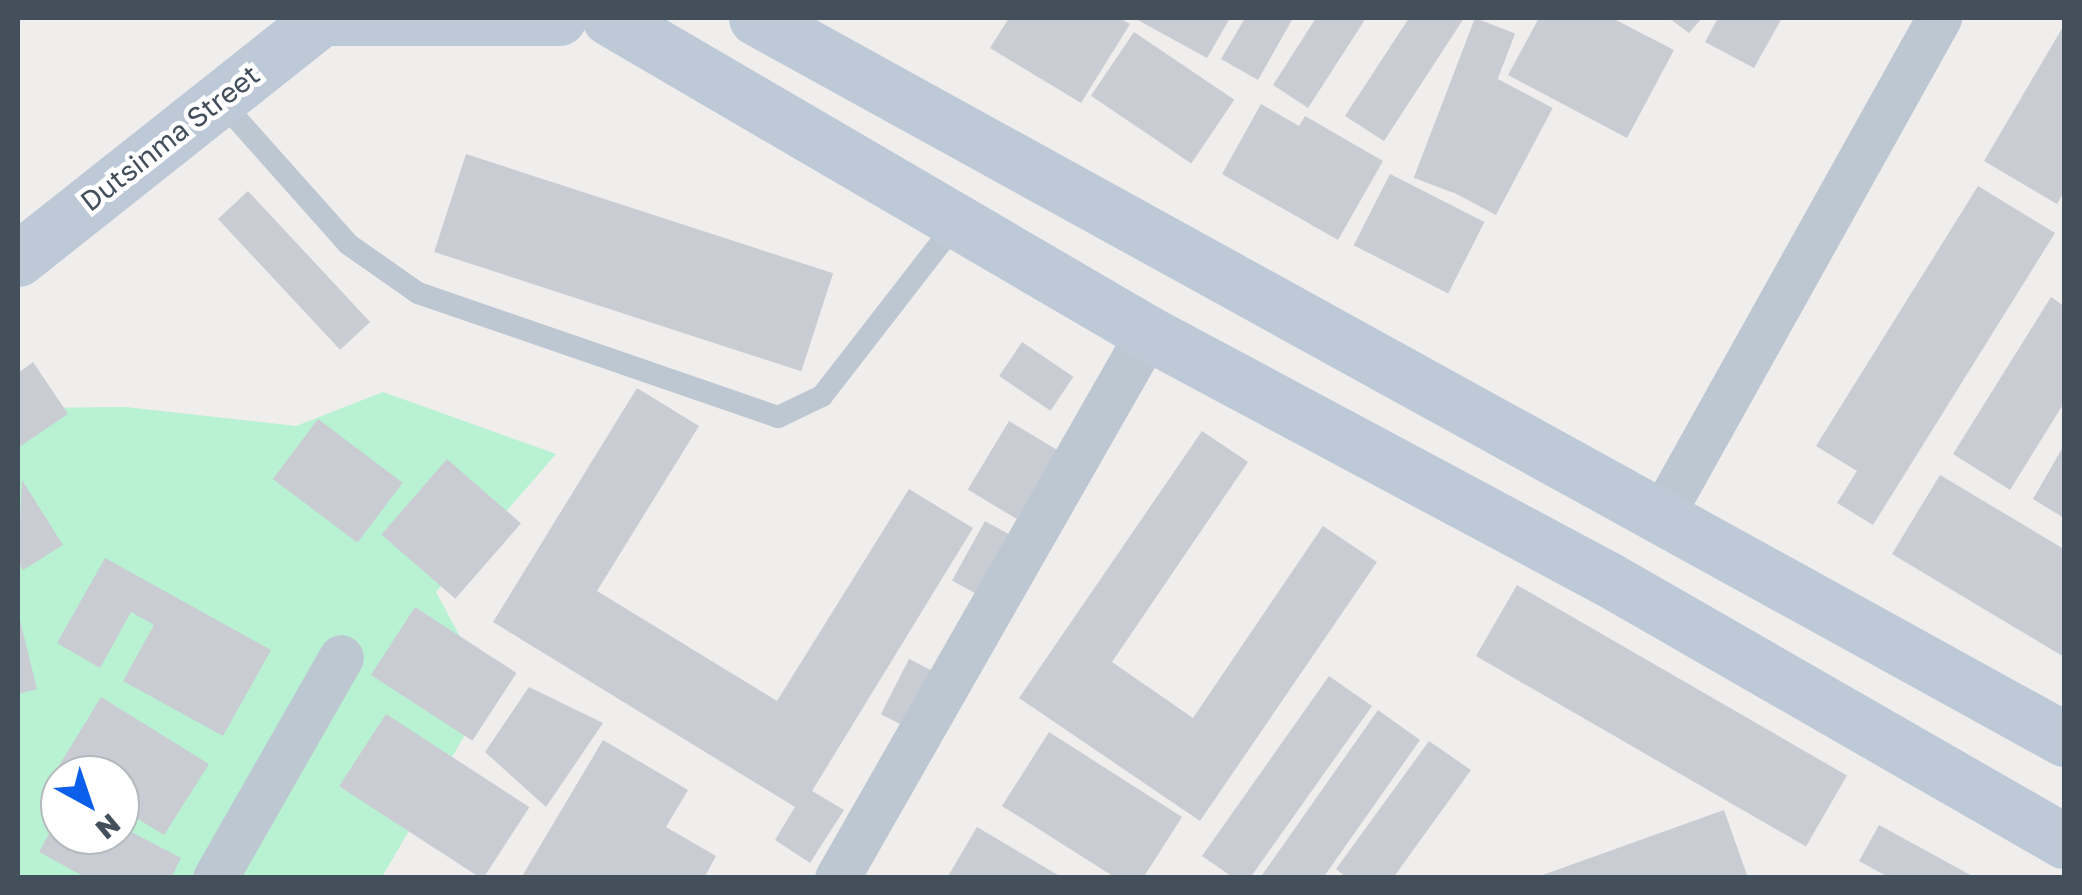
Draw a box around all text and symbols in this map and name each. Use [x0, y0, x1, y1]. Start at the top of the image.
street label: Dutsinma Street [74, 58, 266, 218]
north arrow [40, 755, 140, 855]
text: N [90, 807, 127, 846]

